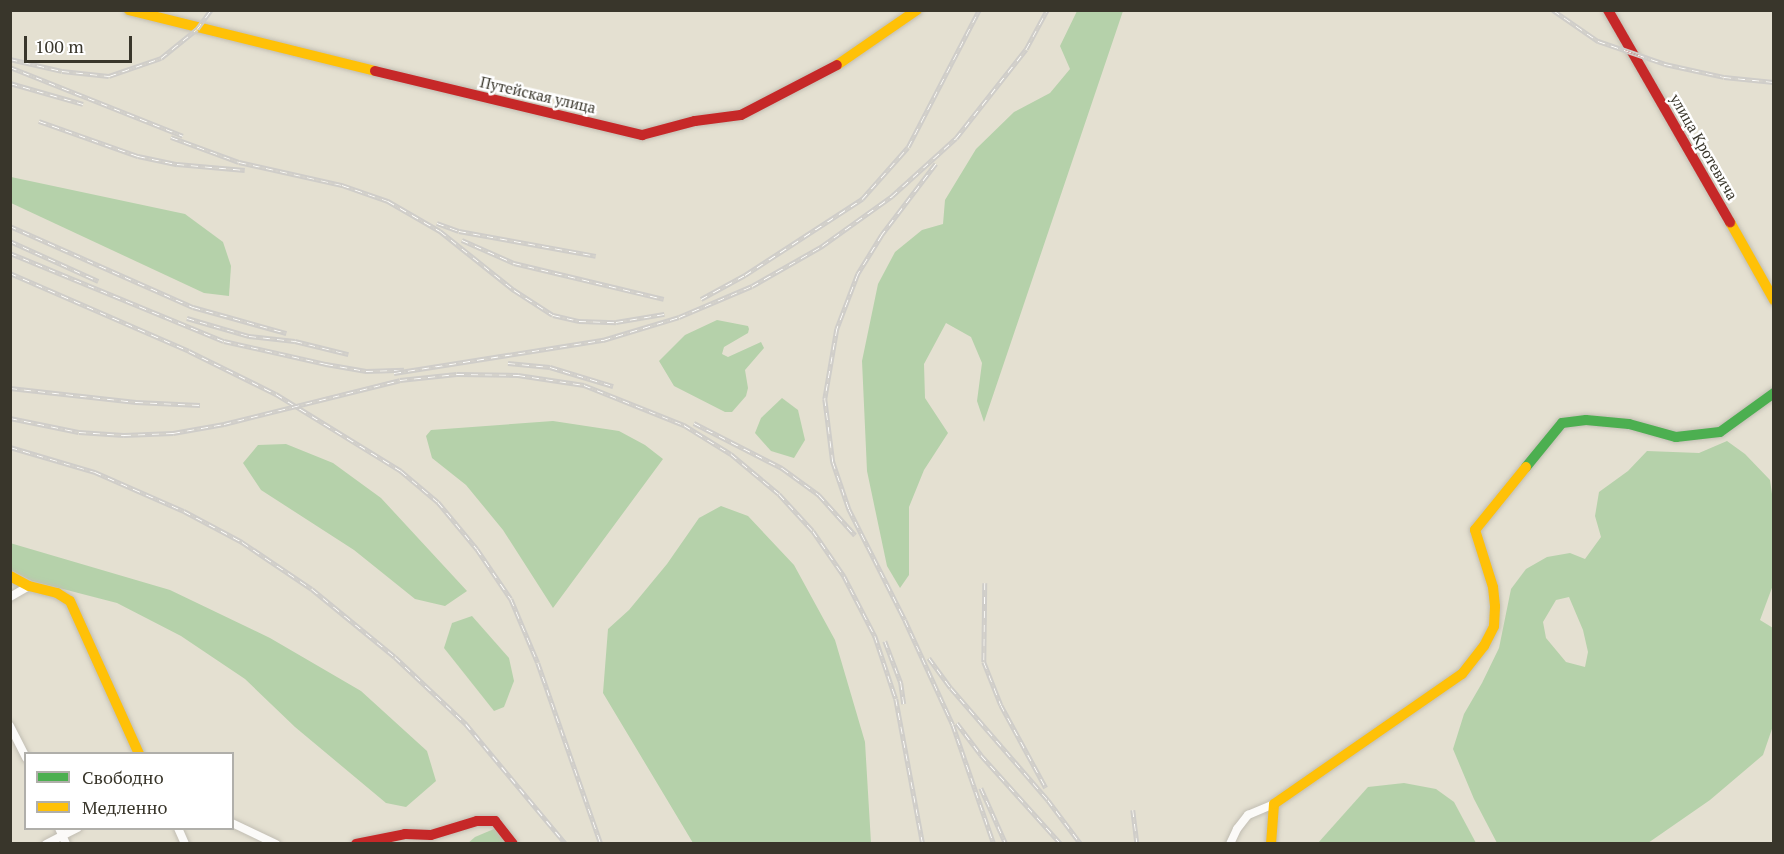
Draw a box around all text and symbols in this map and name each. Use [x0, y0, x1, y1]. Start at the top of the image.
scale bar [27, 24, 135, 62]
text: 100 m [35, 34, 84, 58]
street label: Путейская улица [478, 73, 598, 117]
street label: улица Кротевича [1666, 91, 1742, 203]
legend [24, 752, 234, 830]
text: Свободно [82, 765, 164, 789]
text: Медленно [82, 795, 168, 819]

